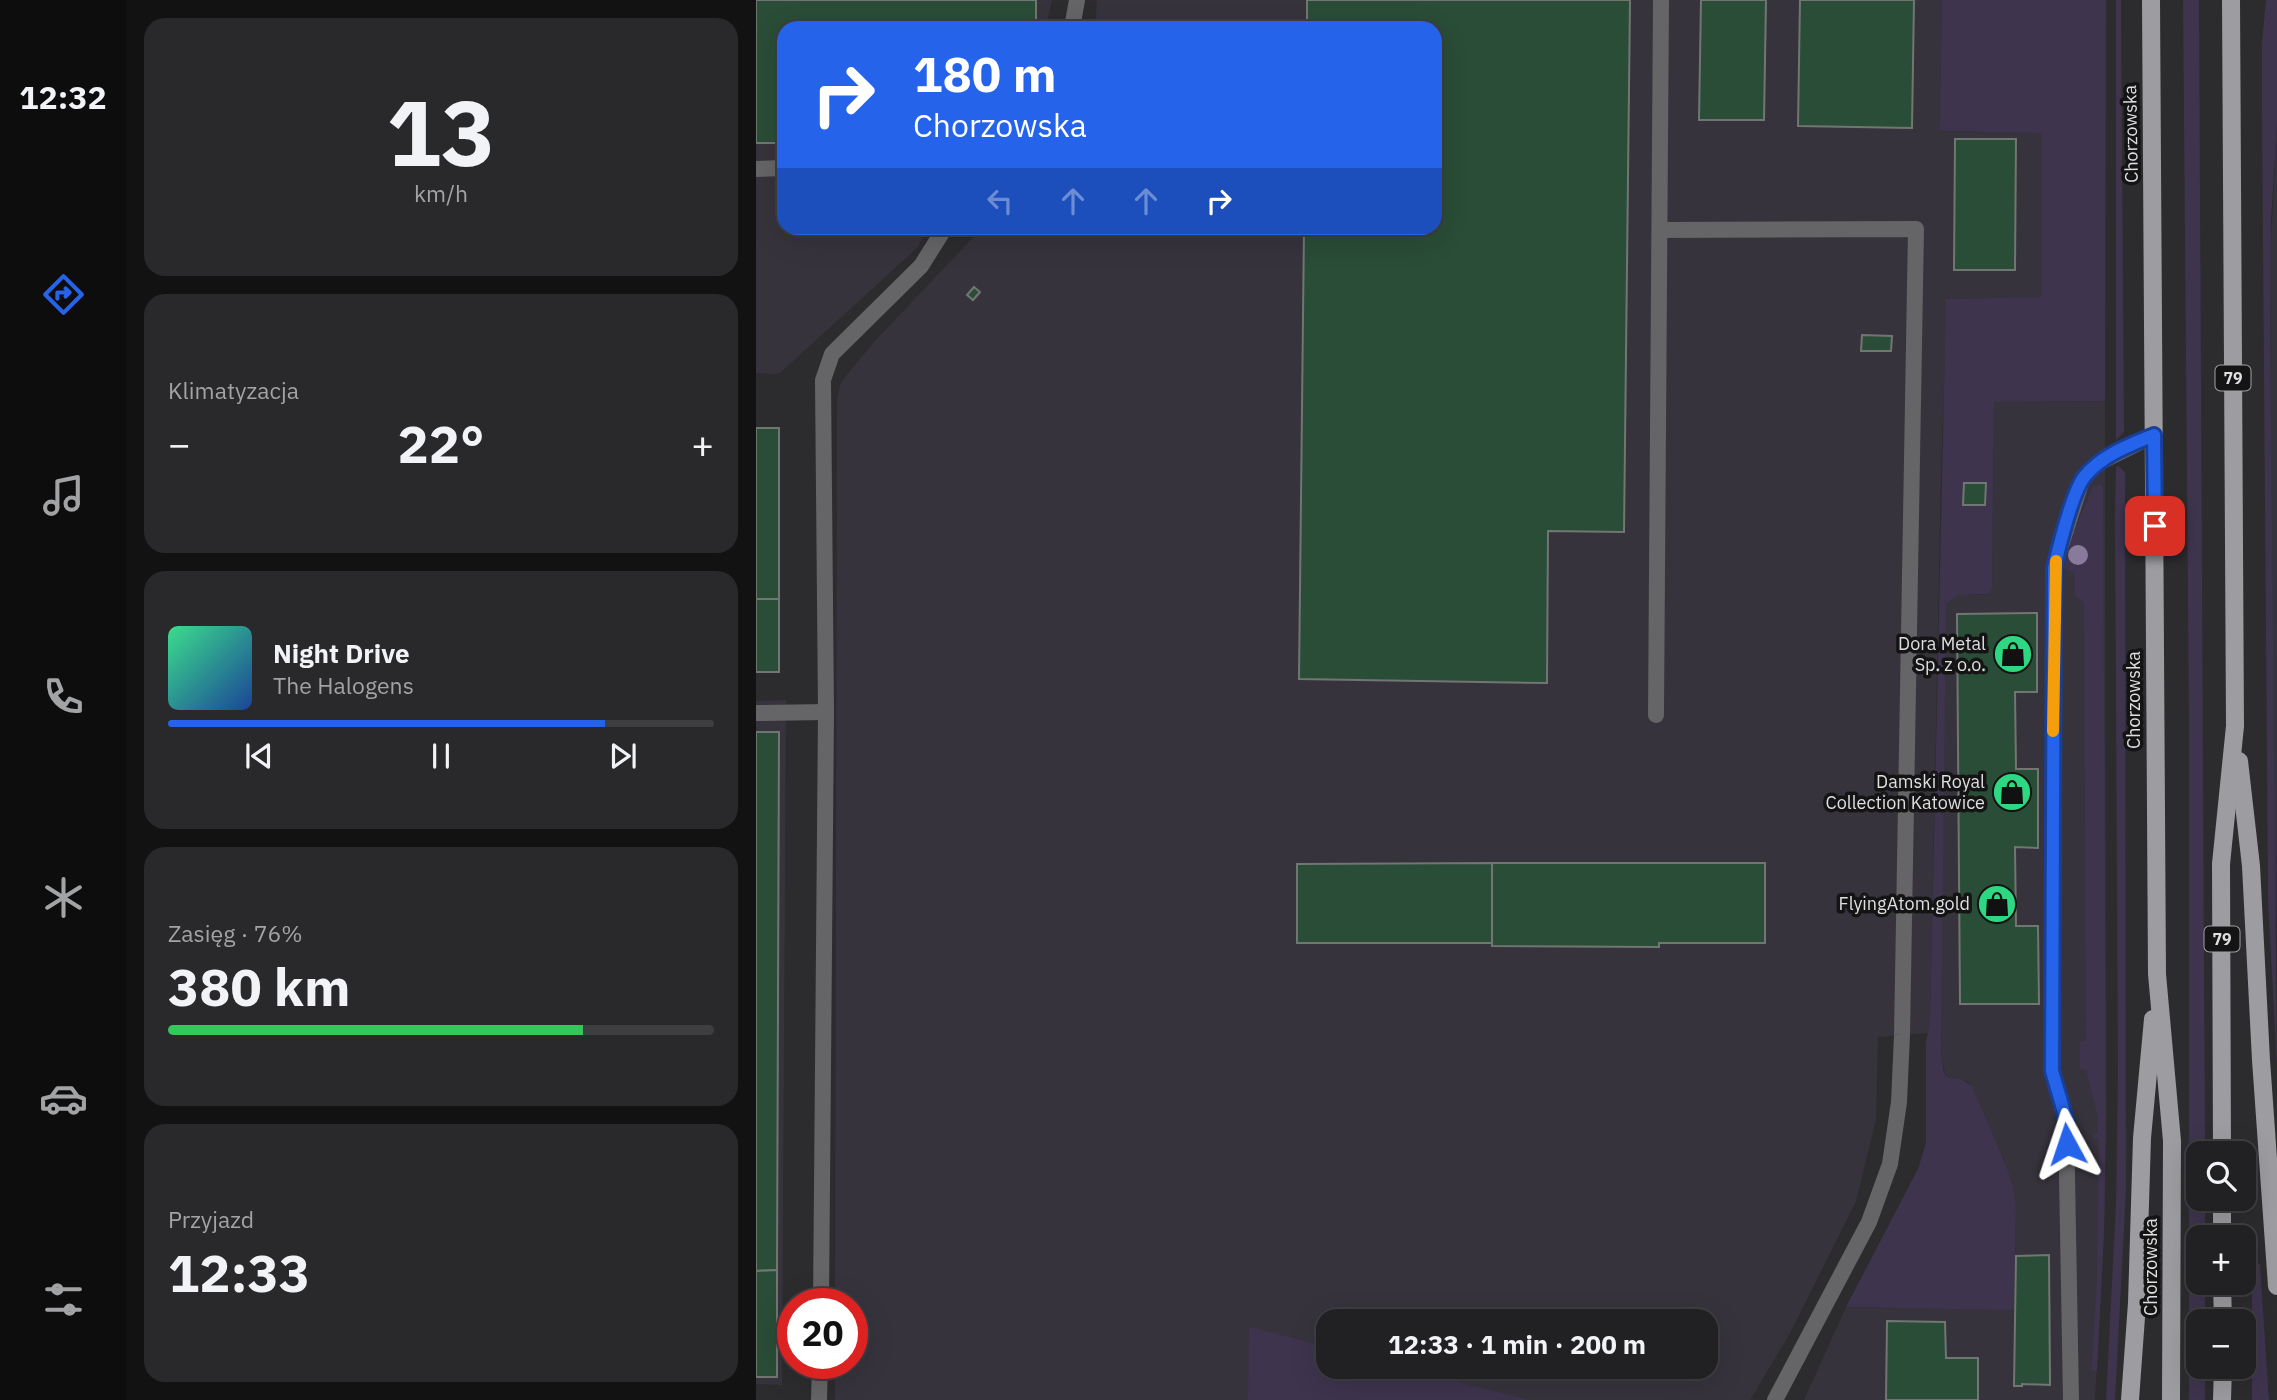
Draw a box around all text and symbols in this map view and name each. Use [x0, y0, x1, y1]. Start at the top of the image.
text: 180 m [913, 42, 1057, 105]
icon: right [798, 49, 889, 140]
text: 13 [386, 73, 496, 191]
text: 12:32 [19, 76, 107, 118]
street label: Chorzowska [2118, 85, 2143, 183]
text: Chorzowska [913, 104, 1087, 146]
text: km/h [414, 178, 468, 208]
icon: left [981, 182, 1019, 220]
icon: ahead [1054, 182, 1092, 220]
icon: ahead [1127, 182, 1165, 220]
icon: right [1200, 182, 1238, 220]
icon: directions [39, 270, 88, 319]
road number: 79 [2216, 366, 2250, 390]
text: Klimatyzacja [168, 375, 299, 405]
text: 22° [398, 410, 484, 477]
text: − [168, 419, 191, 468]
text: + [691, 419, 714, 468]
icon: music [39, 471, 88, 520]
pin [2125, 496, 2185, 556]
icon: arrive [2136, 507, 2174, 545]
place label: Dora Metal Sp. z o.o. [1898, 632, 1986, 676]
shop icon: Dora Metal Sp. z o.o. [1992, 633, 2034, 675]
text: Night Drive [273, 636, 410, 670]
street label: Chorzowska [2122, 651, 2145, 749]
text: The Halogens [273, 670, 414, 700]
icon: phone [39, 672, 88, 721]
icon: previous [240, 737, 278, 775]
icon: pause [422, 737, 460, 775]
icon: next [604, 737, 642, 775]
place label: Damski Royal Collection Katowice [1826, 770, 1985, 814]
shop icon: Damski Royal Collection Katowice [1991, 771, 2033, 813]
icon: climate [39, 873, 88, 922]
shop icon: FlyingAtom.gold [1976, 883, 2018, 925]
place label: FlyingAtom.gold [1839, 892, 1970, 915]
text: Zasięg · 76% [168, 918, 303, 948]
road number: 79 [2204, 926, 2240, 951]
text: 380 km [168, 953, 350, 1020]
icon: car [39, 1074, 88, 1123]
position arrow [2030, 1107, 2104, 1181]
map controls [2186, 1141, 2256, 1379]
button: search [2186, 1141, 2256, 1211]
text: Przyjazd [168, 1204, 254, 1234]
street label: Chorzowska [2139, 1218, 2162, 1316]
button: + [2186, 1225, 2256, 1295]
text: 12:33 [168, 1239, 310, 1306]
icon: filters [39, 1275, 88, 1324]
speed limit sign: 20 [777, 1288, 868, 1379]
button: − [2186, 1309, 2256, 1379]
text: 12:33 · 1 min · 200 m [1388, 1327, 1646, 1361]

